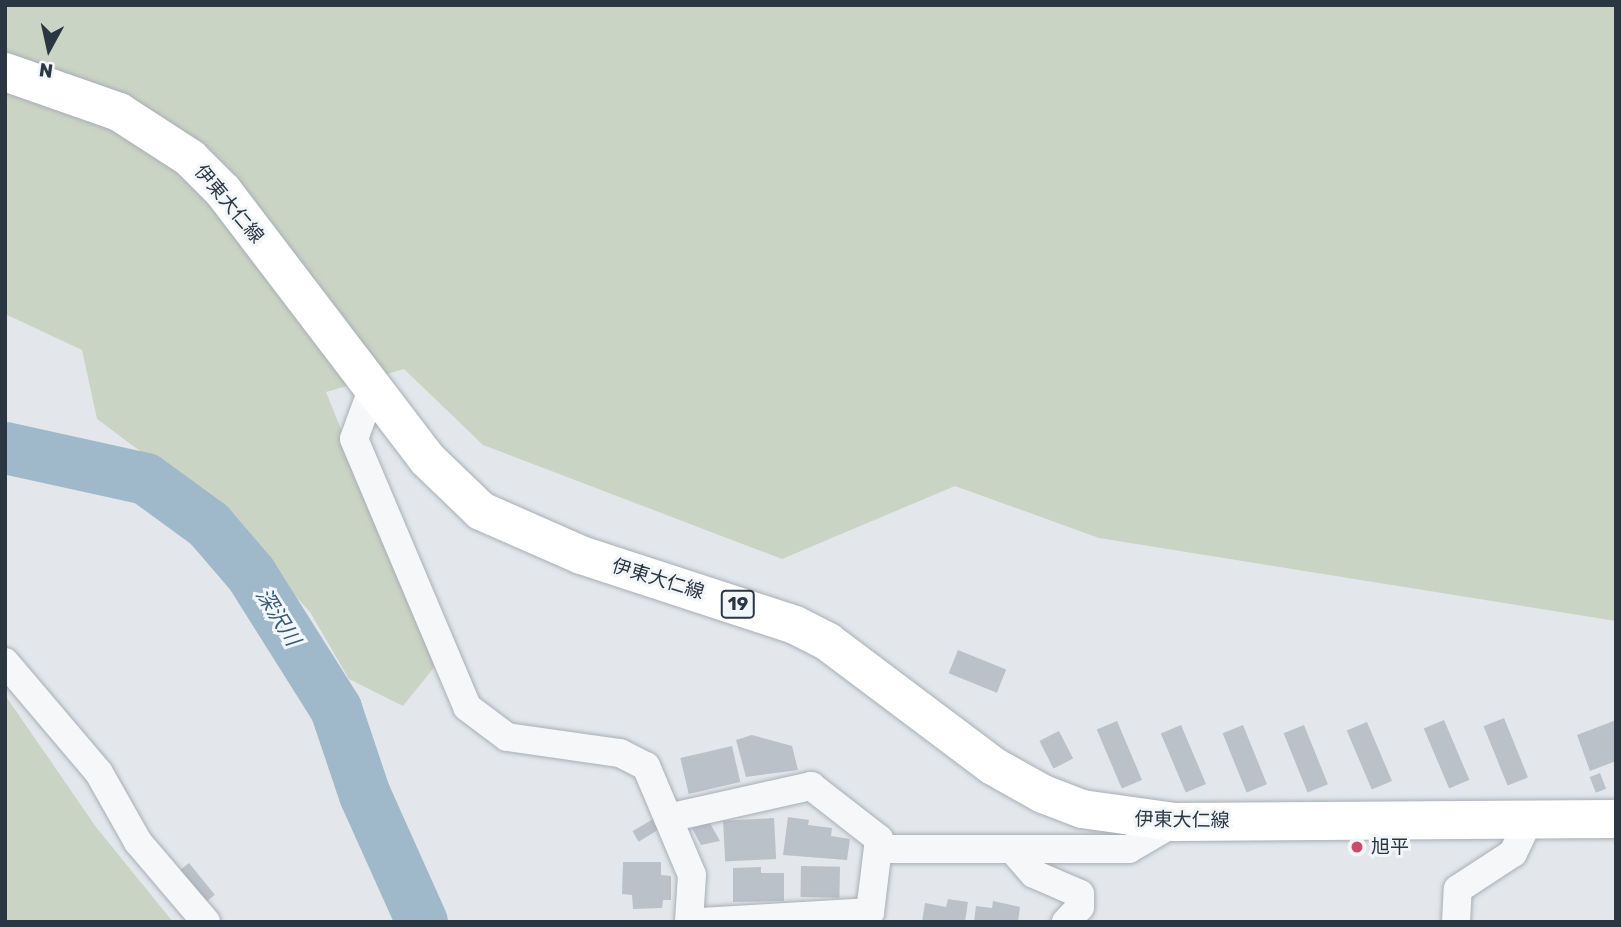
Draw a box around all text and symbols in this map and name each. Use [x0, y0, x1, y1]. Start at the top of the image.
north arrow [14, 14, 84, 84]
text: N [38, 58, 54, 83]
street label: 伊東大仁線 [190, 160, 268, 248]
street label: 伊東大仁線 [609, 554, 707, 604]
water label: 深沢川 [251, 584, 305, 650]
road number: 19 [720, 590, 756, 618]
street label: 伊東大仁線 [1134, 808, 1230, 832]
place label: 旭平 [1371, 836, 1409, 858]
marker: 旭平 [1349, 839, 1365, 855]

